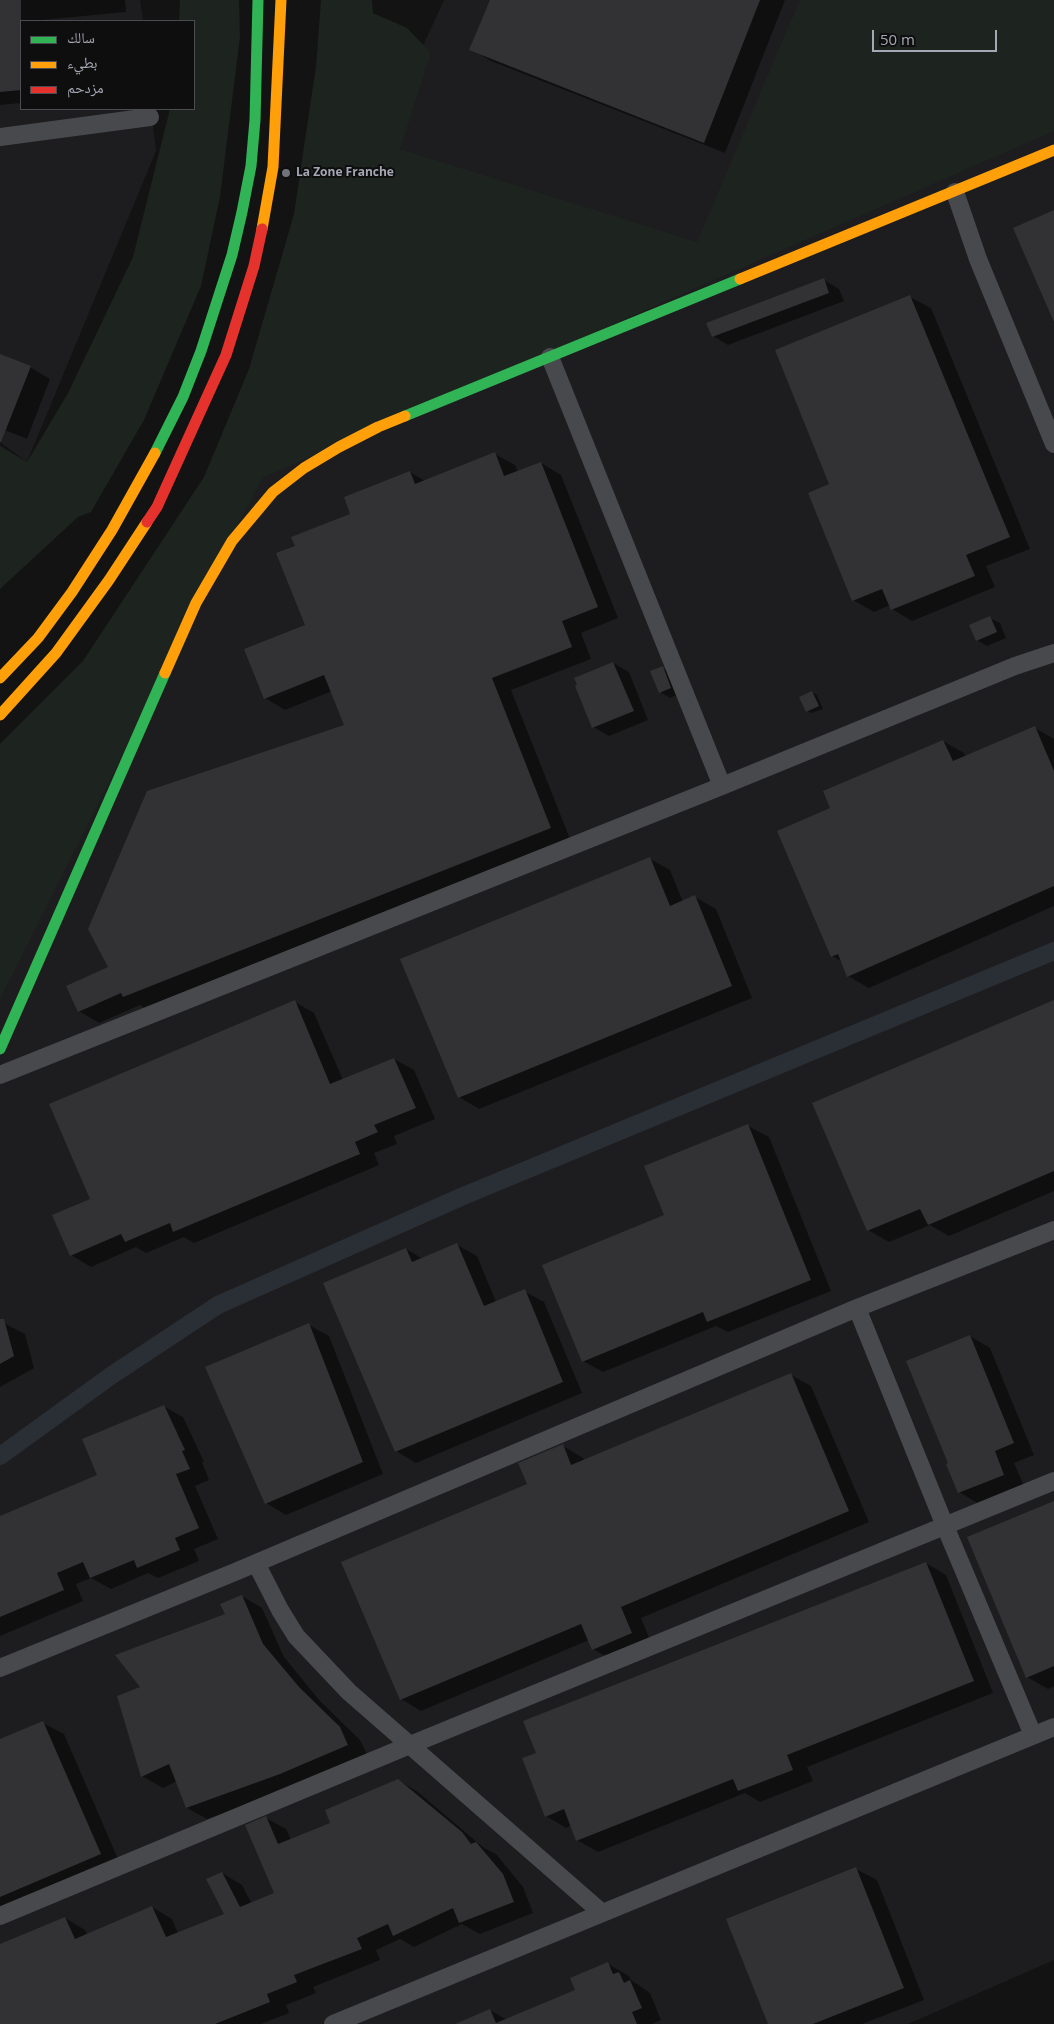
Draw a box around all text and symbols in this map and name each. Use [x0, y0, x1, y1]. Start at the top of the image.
legend [20, 20, 195, 110]
scale bar [874, 20, 999, 52]
text: سالك [67, 27, 95, 47]
text: 50 m [880, 29, 915, 49]
text: بطيء [67, 52, 97, 72]
text: مزدحم [67, 77, 104, 97]
place label: La Zone Franche [296, 166, 394, 180]
marker: La Zone Franche [280, 167, 292, 179]

